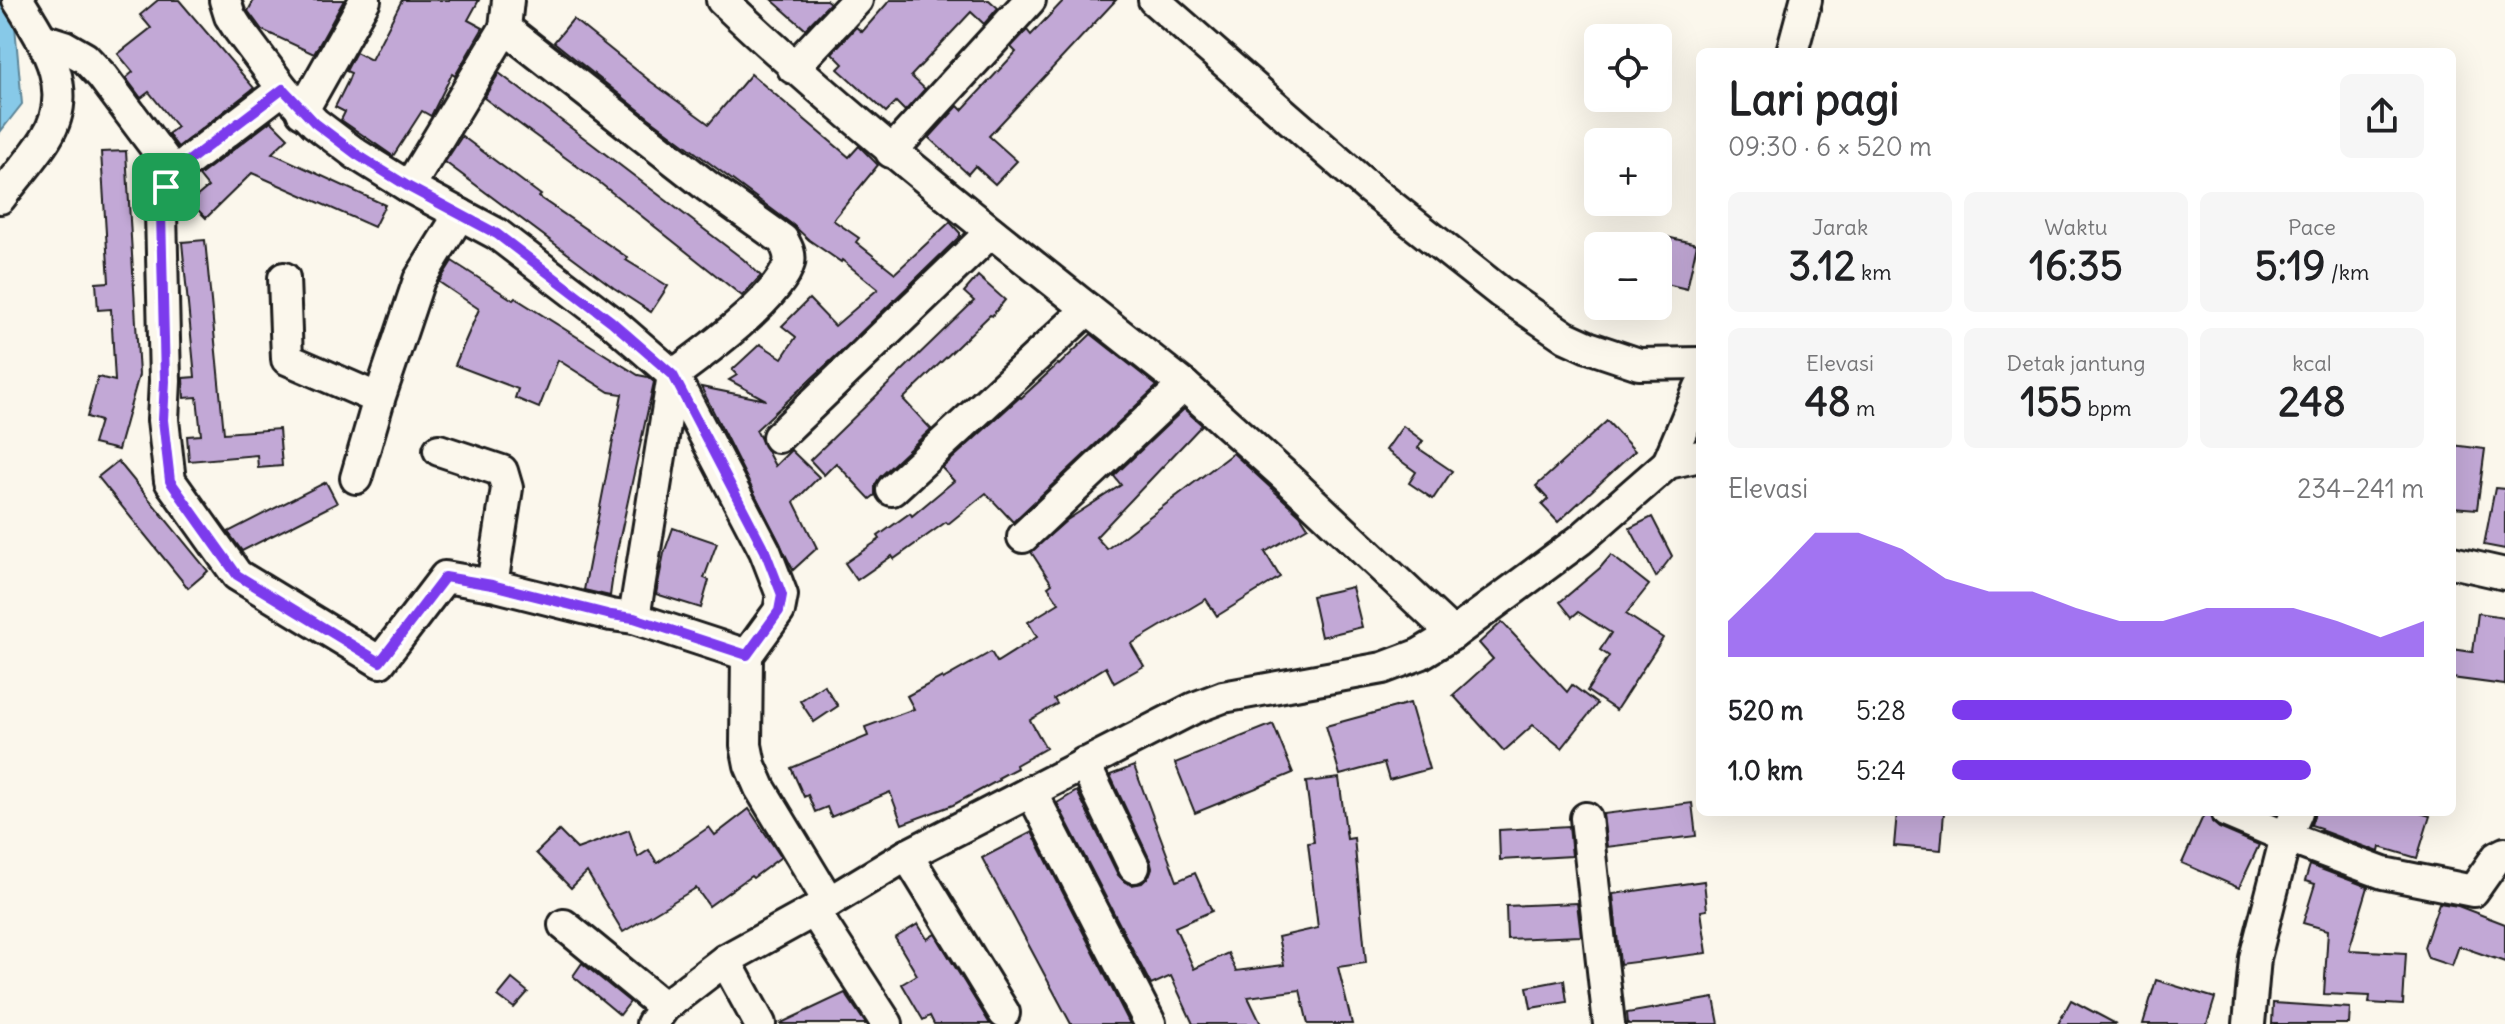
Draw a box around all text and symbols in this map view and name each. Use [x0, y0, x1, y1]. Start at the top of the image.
map controls [1584, 24, 1672, 320]
button: locate [1584, 24, 1672, 112]
text: Lari pagi [1728, 72, 1899, 127]
button: share [2340, 74, 2424, 158]
button: + [1584, 128, 1672, 216]
text: 09:30 · 6 × 520 m [1728, 130, 1932, 163]
pin [132, 153, 200, 221]
icon: arrive [144, 165, 188, 209]
text: Jarak [1812, 213, 1868, 241]
text: Waktu [2044, 213, 2108, 241]
text: Pace [2288, 213, 2336, 241]
button: − [1584, 232, 1672, 320]
text: 3.12 [1789, 241, 1856, 291]
text: 16:35 [2029, 241, 2123, 291]
text: 5:19 [2255, 241, 2326, 291]
text: km [1856, 258, 1891, 286]
text: /km [2326, 258, 2369, 286]
text: Elevasi [1806, 349, 1874, 377]
text: Detak jantung [2006, 349, 2146, 377]
text: kcal [2292, 349, 2332, 377]
text: 48 [1805, 377, 1851, 427]
text: 155 [2020, 377, 2082, 427]
text: 248 [2278, 377, 2346, 427]
text: m [1851, 394, 1875, 422]
text: bpm [2082, 394, 2132, 422]
text: Elevasi [1728, 472, 1808, 505]
text: 234–241 m [2297, 472, 2424, 505]
text: 520 m [1728, 694, 1803, 727]
text: 5:28 [1856, 694, 1906, 727]
text: 1.0 km [1728, 754, 1803, 787]
text: 5:24 [1856, 754, 1906, 787]

